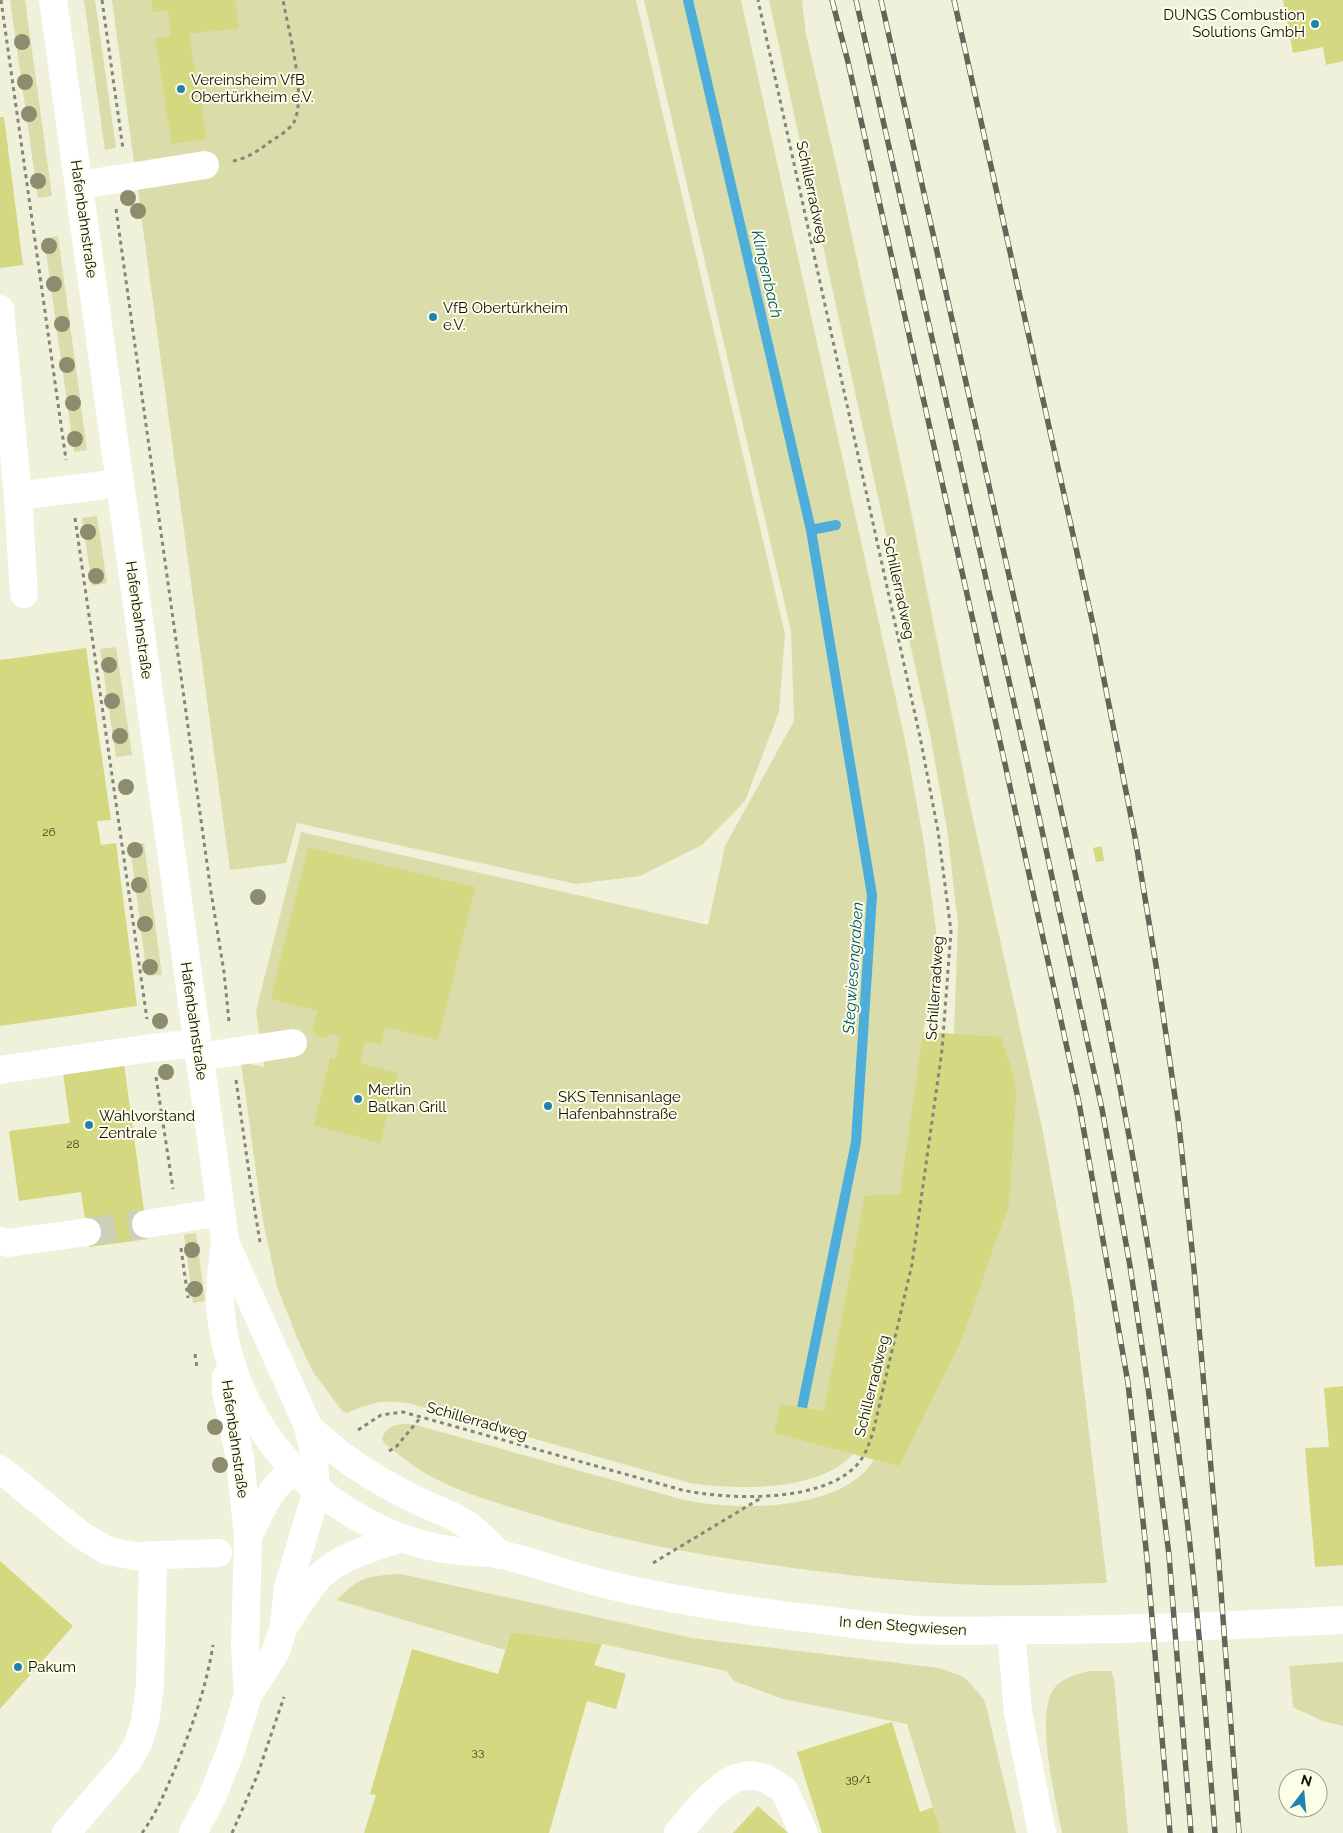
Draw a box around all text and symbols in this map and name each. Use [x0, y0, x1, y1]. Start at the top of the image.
place label: DUNGS Combustion Solutions GmbH [1163, 6, 1305, 41]
marker: DUNGS Combustion Solutions GmbH [1309, 18, 1321, 30]
place label: Vereinsheim VfB Obertürkheim e.V. [191, 71, 314, 106]
marker: Vereinsheim VfB Obertürkheim e.V. [175, 83, 187, 95]
street label: Schillerradweg [792, 139, 832, 245]
street label: Hafenbahnstraße [67, 159, 101, 279]
water label: Klingenbach [748, 228, 786, 320]
place label: VfB Obertürkheim e.V. [443, 299, 568, 334]
marker: VfB Obertürkheim e.V. [427, 311, 439, 323]
street label: Schillerradweg [879, 535, 919, 641]
street label: Hafenbahnstraße [122, 560, 156, 680]
house number: 26 [42, 825, 56, 839]
water label: Stegwiesengraben [839, 901, 867, 1036]
street label: Schillerradweg [922, 935, 948, 1041]
street label: Hafenbahnstraße [177, 961, 211, 1081]
place label: Merlin Balkan Grill [368, 1081, 447, 1116]
place label: SKS Tennisanlage Hafenbahnstraße [558, 1088, 681, 1123]
marker: Merlin Balkan Grill [352, 1093, 364, 1105]
marker: SKS Tennisanlage Hafenbahnstraße [542, 1100, 554, 1112]
place label: Wahlvorstand Zentrale [99, 1107, 195, 1142]
marker: Wahlvorstand Zentrale [83, 1119, 95, 1131]
house number: 28 [66, 1137, 80, 1151]
street label: Schillerradweg [851, 1333, 893, 1439]
street label: Hafenbahnstraße [218, 1379, 252, 1499]
street label: Schillerradweg [424, 1398, 530, 1444]
street label: In den Stegwiesen [839, 1613, 967, 1639]
place label: Pakum [28, 1658, 76, 1676]
marker: Pakum [12, 1661, 24, 1673]
house number: 33 [472, 1745, 484, 1759]
north arrow [1278, 1768, 1328, 1818]
text: N [1299, 1771, 1314, 1790]
house number: 39/1 [845, 1772, 871, 1786]

